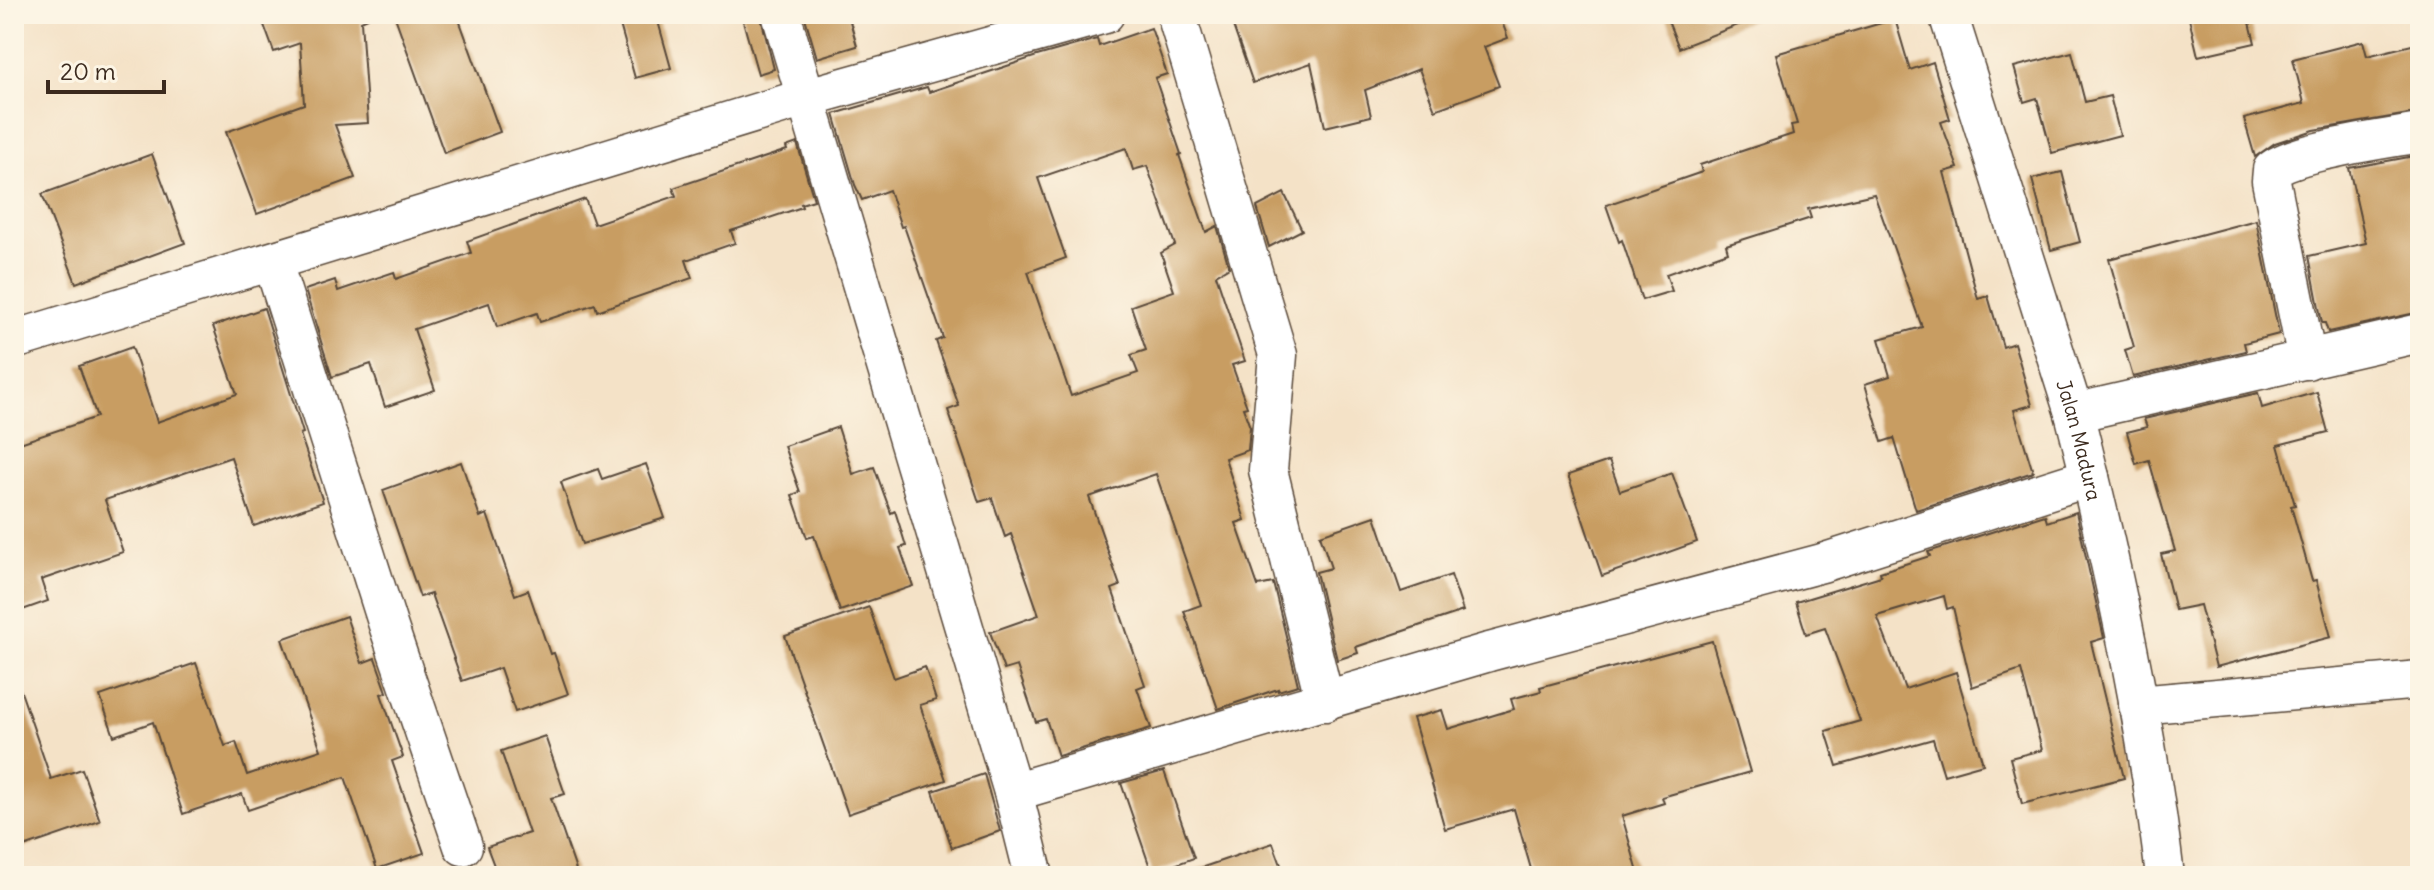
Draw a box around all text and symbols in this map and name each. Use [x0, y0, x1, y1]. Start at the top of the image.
scale bar [48, 44, 164, 94]
text: 20 m [60, 56, 116, 86]
street label: Jalan Madura [2052, 376, 2108, 503]

